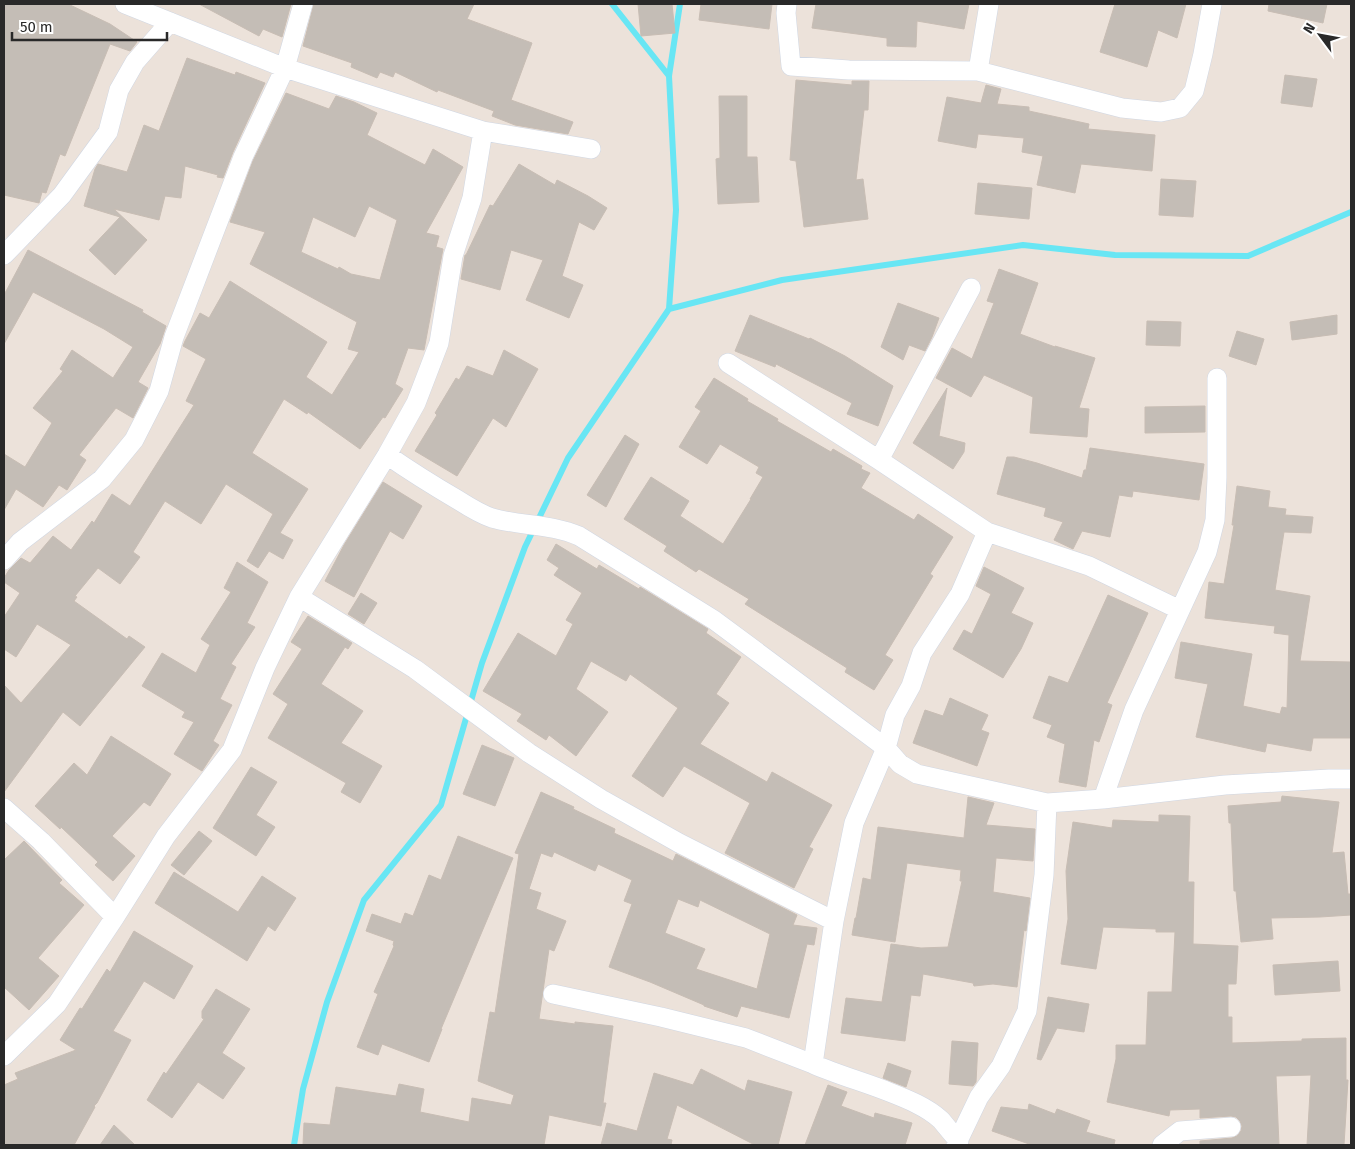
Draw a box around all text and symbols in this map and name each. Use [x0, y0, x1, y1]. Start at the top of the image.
scale bar [12, 10, 168, 42]
north arrow [1295, 10, 1345, 60]
text: 50 m [20, 18, 53, 36]
text: N [1300, 20, 1319, 37]

